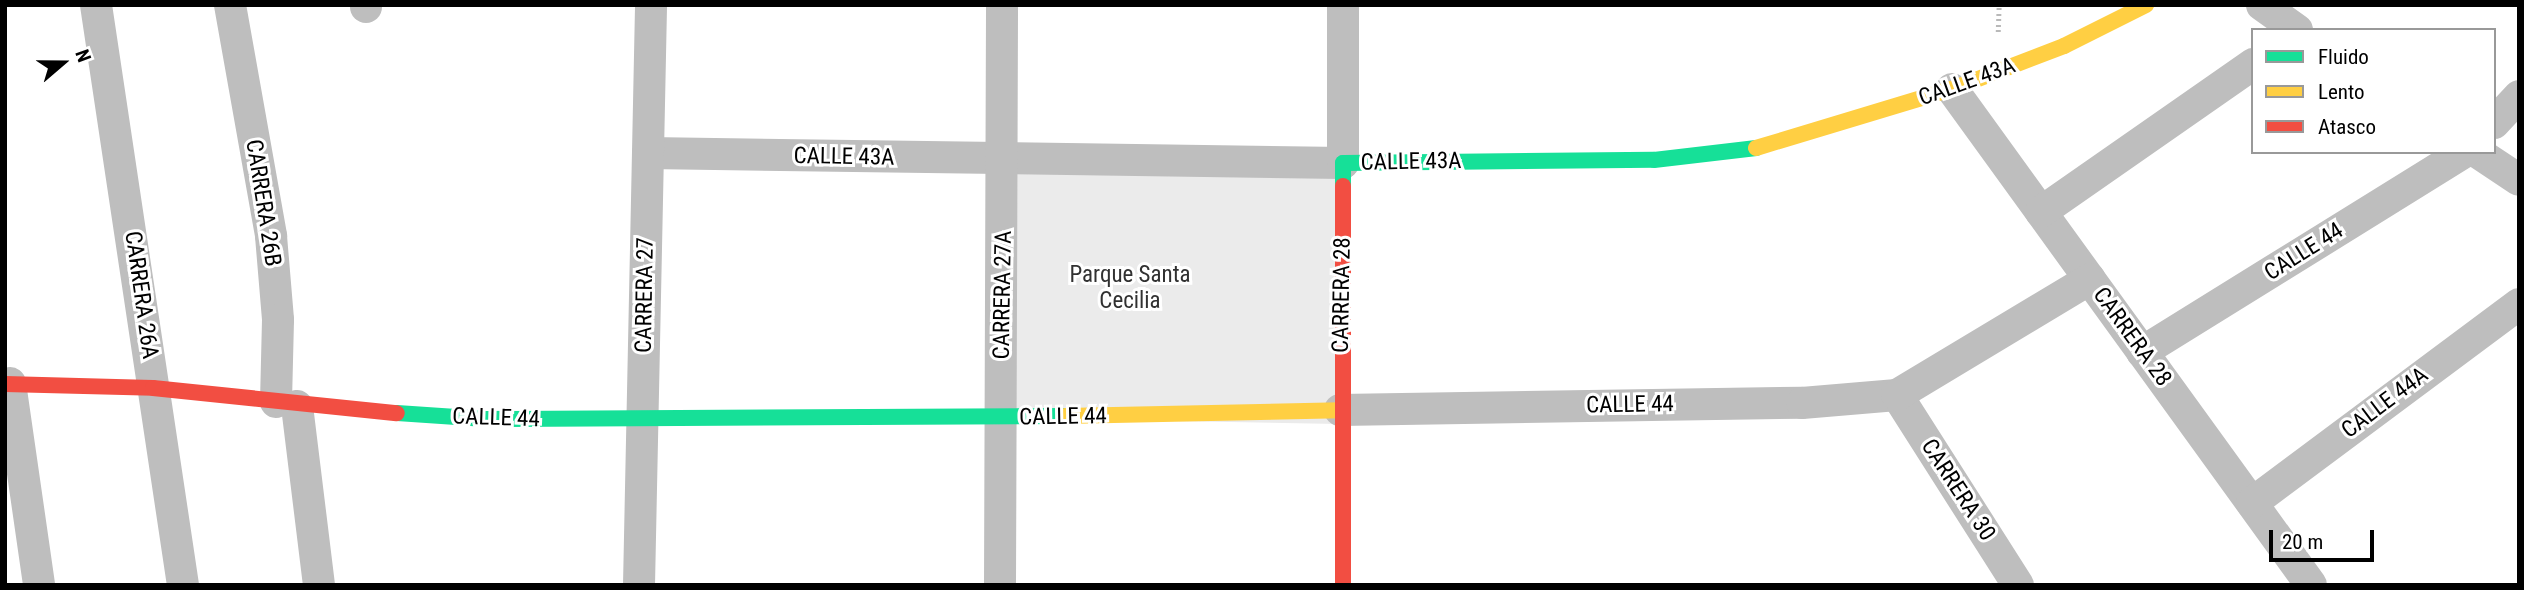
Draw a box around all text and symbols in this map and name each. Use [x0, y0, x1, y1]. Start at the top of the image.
north arrow [28, 28, 98, 98]
legend [2251, 28, 2496, 154]
text: Fluido [2318, 45, 2369, 69]
text: N [70, 46, 96, 65]
street label: CALLE 43A [1915, 52, 2019, 112]
text: Lento [2318, 80, 2365, 104]
text: Atasco [2318, 115, 2376, 139]
street label: CARRERA 26B [239, 138, 287, 268]
street label: CALLE 43A [793, 142, 895, 172]
street label: CALLE 43A [1360, 147, 1462, 177]
street label: CALLE 44 [2260, 217, 2348, 287]
street label: CARRERA 26A [118, 229, 164, 361]
street label: CARRERA 27A [988, 230, 1018, 360]
street label: CARRERA 27 [630, 237, 660, 353]
street label: CARRERA 28 [1327, 237, 1357, 353]
park label: Parque Santa Cecilia [1069, 261, 1191, 315]
street label: CARRERA 28 [2087, 282, 2177, 392]
street label: CALLE 44A [2336, 362, 2434, 444]
street label: CALLE 44 [1586, 390, 1674, 420]
street label: CALLE 44 [1019, 402, 1107, 432]
street label: CALLE 44 [452, 403, 540, 433]
street label: CARRERA 30 [1915, 434, 2001, 546]
scale bar [2272, 516, 2377, 560]
text: 20 m [2282, 530, 2323, 554]

